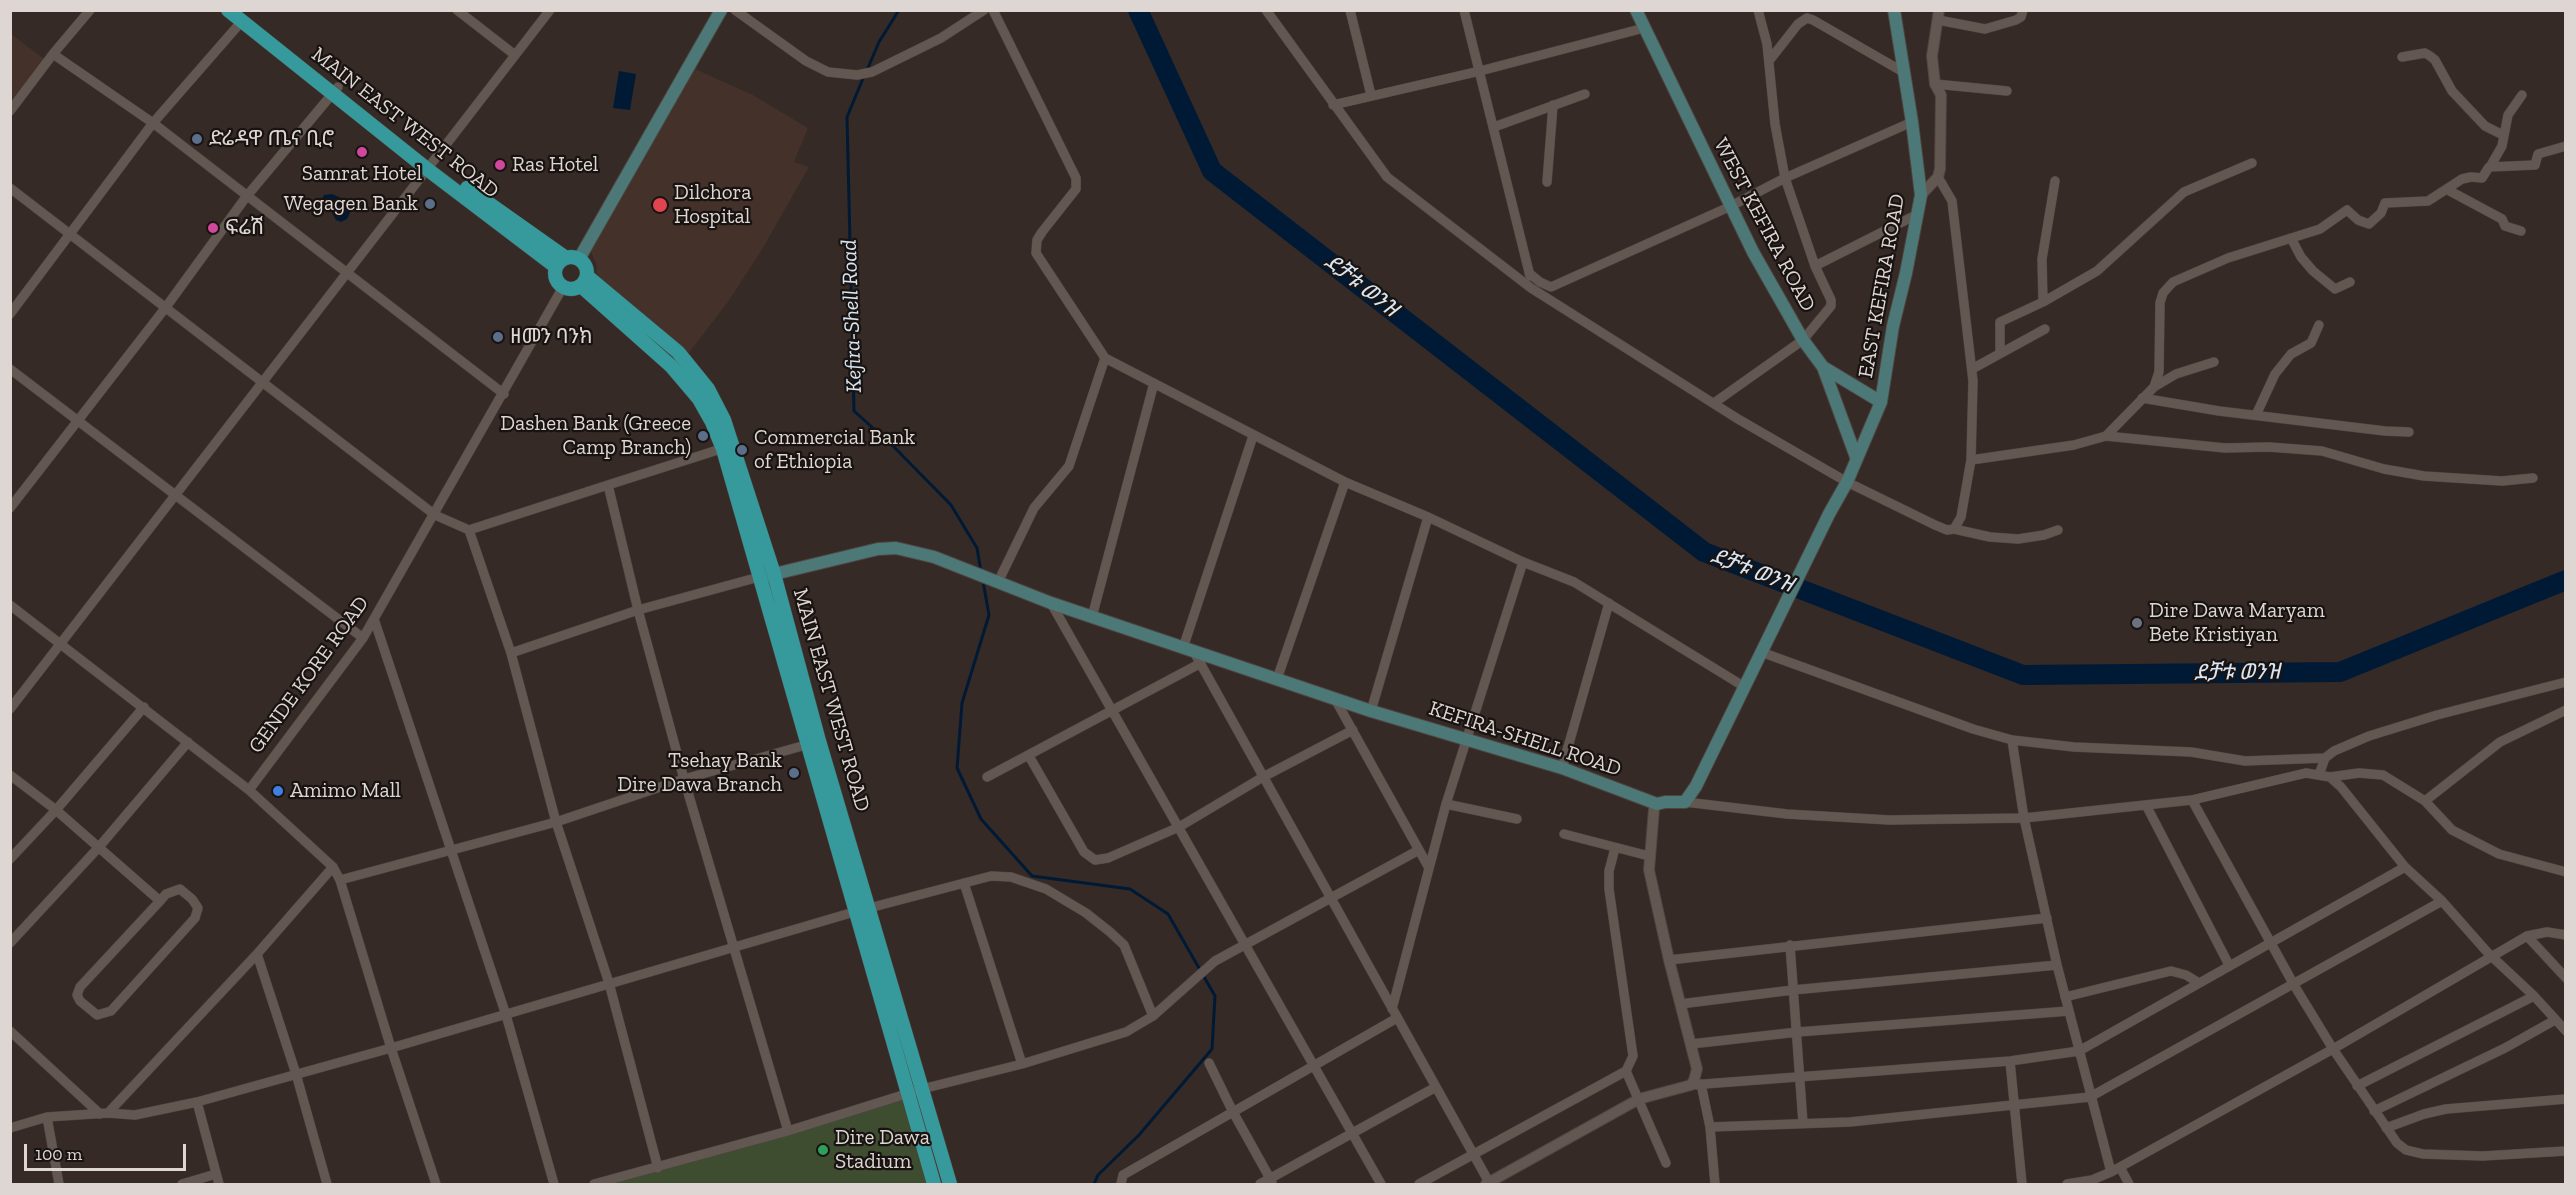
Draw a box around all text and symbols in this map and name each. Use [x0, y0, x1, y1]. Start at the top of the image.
street label: MAIN EAST WEST ROAD [306, 42, 504, 204]
place label: ድሬዳዋ ጤና ቢሮ [209, 126, 334, 152]
marker: ድሬዳዋ ጤና ቢሮ [190, 132, 204, 146]
street label: WEST KEFIRA ROAD [1708, 134, 1820, 316]
marker: Samrat Hotel [355, 145, 369, 159]
place label: Ras Hotel [512, 152, 598, 178]
marker: Ras Hotel [493, 158, 507, 172]
place label: Samrat Hotel [302, 161, 422, 187]
place label: Dilchora Hospital [674, 180, 751, 230]
place label: Wegagen Bank [284, 191, 418, 217]
street label: EAST KEFIRA ROAD [1853, 192, 1911, 380]
marker: Dilchora Hospital [651, 196, 669, 214]
marker: Wegagen Bank [423, 197, 437, 211]
place label: ፍሬሽ [225, 215, 264, 241]
marker: ፍሬሽ [206, 221, 220, 235]
water label: Kefira-Shell Road [836, 239, 868, 393]
water label: ደቻቱ ወንዝ [1319, 249, 1403, 323]
place label: ዘመን ባንክ [510, 324, 593, 350]
marker: ዘመን ባንክ [491, 330, 505, 344]
place label: Dashen Bank (Greece Camp Branch) [500, 411, 691, 461]
place label: Commercial Bank of Ethiopia [754, 425, 915, 475]
marker: Dashen Bank (Greece Camp Branch) [696, 429, 710, 443]
marker: Commercial Bank of Ethiopia [735, 443, 749, 457]
water label: ደቻቱ ወንዝ [1707, 543, 1797, 599]
street label: MAIN EAST WEST ROAD [787, 586, 875, 814]
street label: GENDE KORE ROAD [244, 592, 374, 758]
place label: Dire Dawa Maryam Bete Kristiyan [2149, 598, 2325, 648]
marker: Dire Dawa Maryam Bete Kristiyan [2130, 616, 2144, 630]
water label: ደቻቱ ወንዝ [2194, 659, 2280, 687]
street label: KEFIRA-SHELL ROAD [1426, 696, 1624, 782]
place label: Tsehay Bank Dire Dawa Branch [617, 748, 782, 798]
marker: Tsehay Bank Dire Dawa Branch [787, 766, 801, 780]
place label: Amimo Mall [290, 778, 401, 804]
marker: Amimo Mall [271, 784, 285, 798]
place label: Dire Dawa Stadium [835, 1125, 930, 1175]
scale bar [27, 1132, 189, 1170]
text: 100 m [35, 1143, 82, 1165]
marker: Dire Dawa Stadium [816, 1143, 830, 1157]

